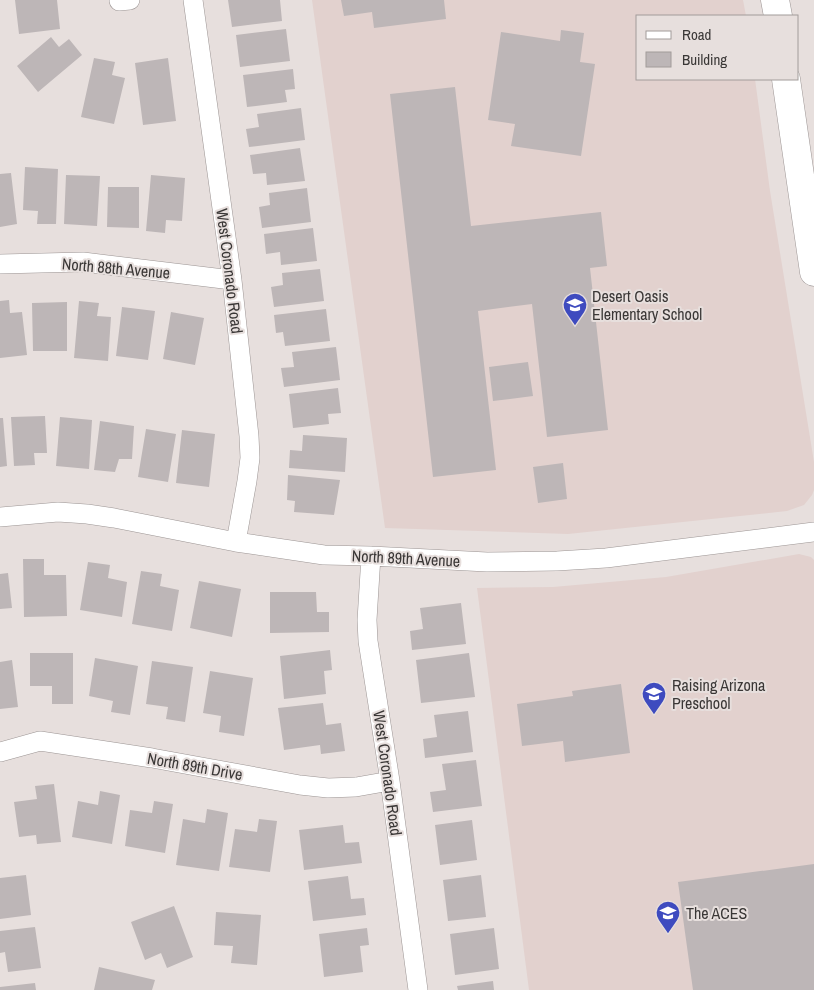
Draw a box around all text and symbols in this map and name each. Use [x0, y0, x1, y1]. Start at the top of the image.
legend [636, 15, 799, 80]
text: Road [682, 24, 711, 45]
text: Building [682, 49, 727, 70]
street label: West Coronado Road [211, 207, 249, 335]
street label: North 88th Avenue [61, 252, 171, 284]
place label: Desert Oasis Elementary School [592, 285, 702, 325]
school or university icon: Desert Oasis Elementary School [562, 292, 588, 326]
street label: North 89th Avenue [351, 544, 461, 572]
place label: Raising Arizona Preschool [672, 674, 766, 714]
school or university icon: Raising Arizona Preschool [641, 681, 667, 715]
street label: West Coronado Road [368, 709, 408, 837]
street label: North 89th Drive [146, 747, 244, 785]
school or university icon: The ACES [655, 900, 681, 934]
place label: The ACES [686, 902, 748, 924]

